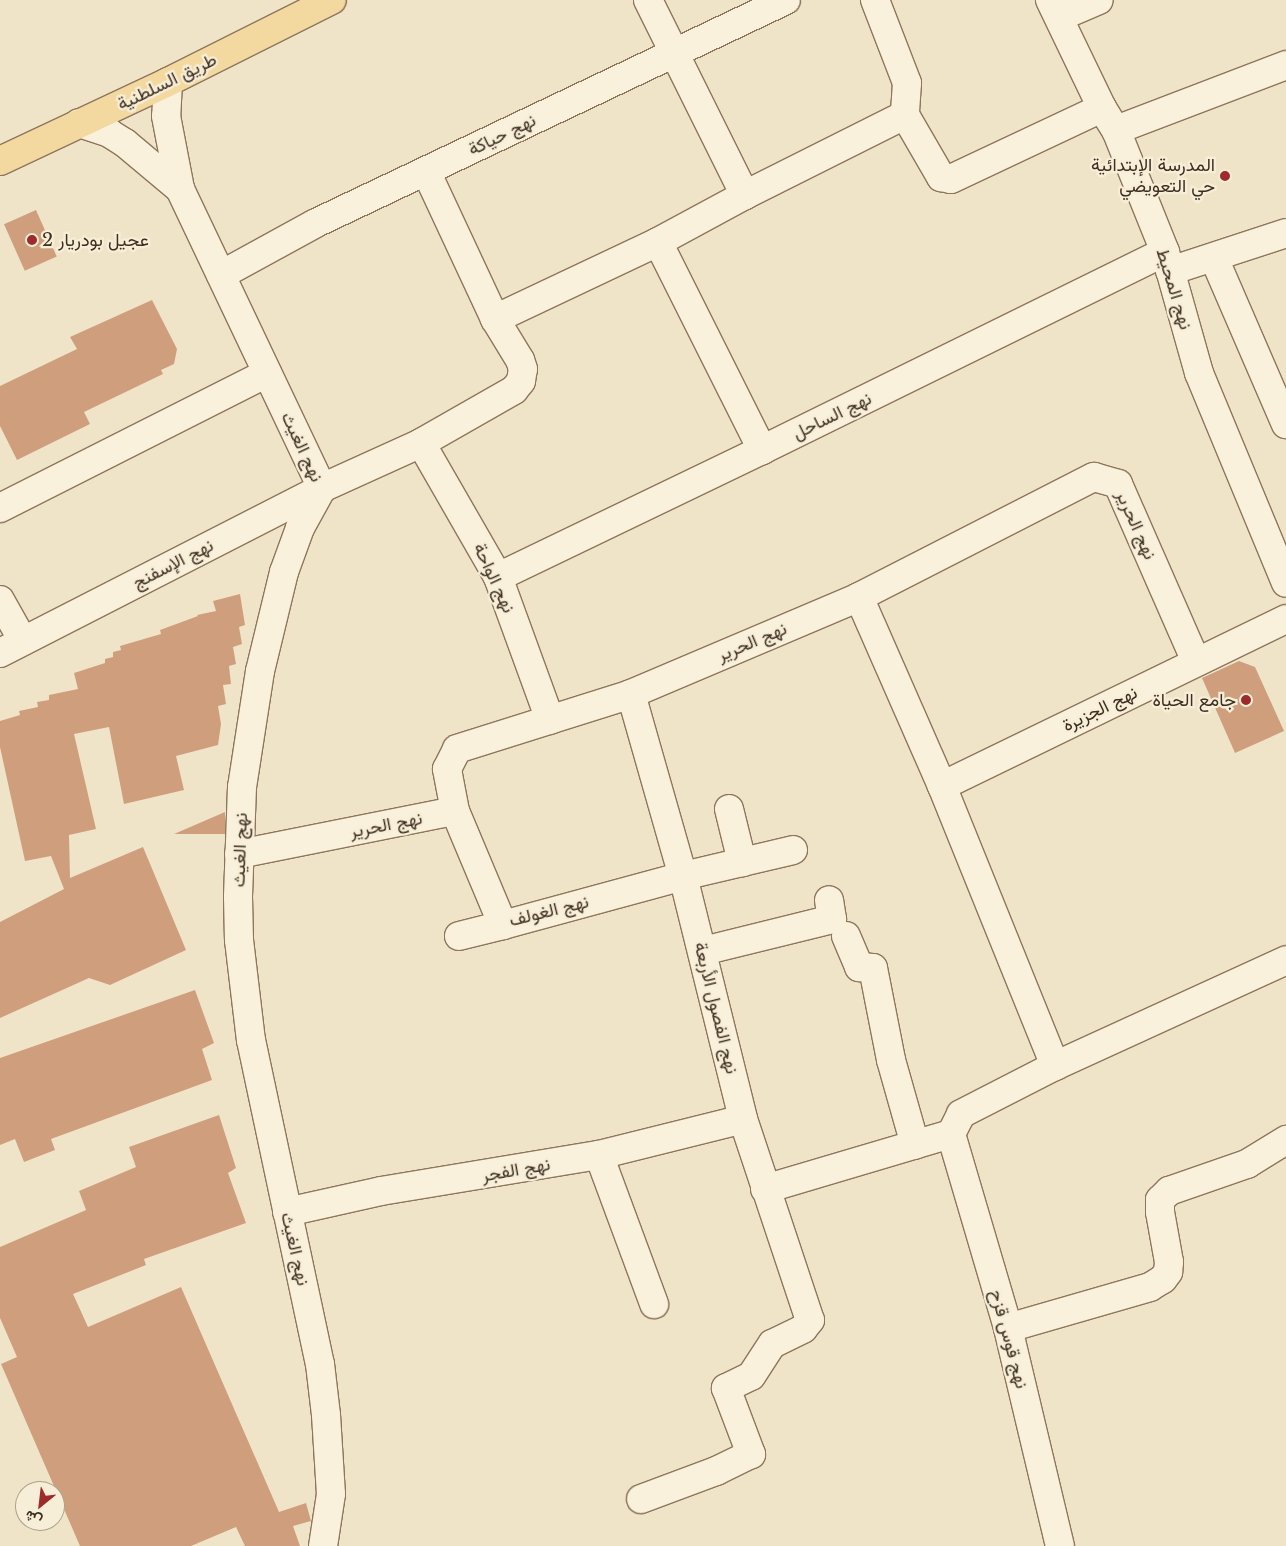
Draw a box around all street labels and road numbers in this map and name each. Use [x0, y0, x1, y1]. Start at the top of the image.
street label: طريق السلطنية [114, 49, 220, 115]
street label: نهج حياكة [465, 109, 539, 161]
street label: نهج المحيط [1151, 246, 1197, 332]
street label: نهج الساحل [789, 388, 875, 444]
street label: نهج الغيث [276, 409, 328, 485]
street label: نهج الحرير [1111, 487, 1161, 563]
street label: نهج الإسفنج [129, 534, 217, 594]
street label: نهج الواحة [468, 540, 520, 616]
street label: نهج الحرير [714, 618, 790, 666]
street label: نهج الجزيرة [1059, 682, 1141, 736]
street label: نهج الحرير [348, 807, 424, 843]
street label: نهج الغيث [228, 812, 252, 888]
street label: نهج الغولف [507, 891, 591, 931]
street label: نهج الفصول الأربعة [689, 940, 743, 1076]
street label: نهج الفجر [480, 1153, 552, 1187]
street label: نهج الغيث [276, 1210, 314, 1288]
street label: نهج قوس قزح [985, 1287, 1033, 1391]

